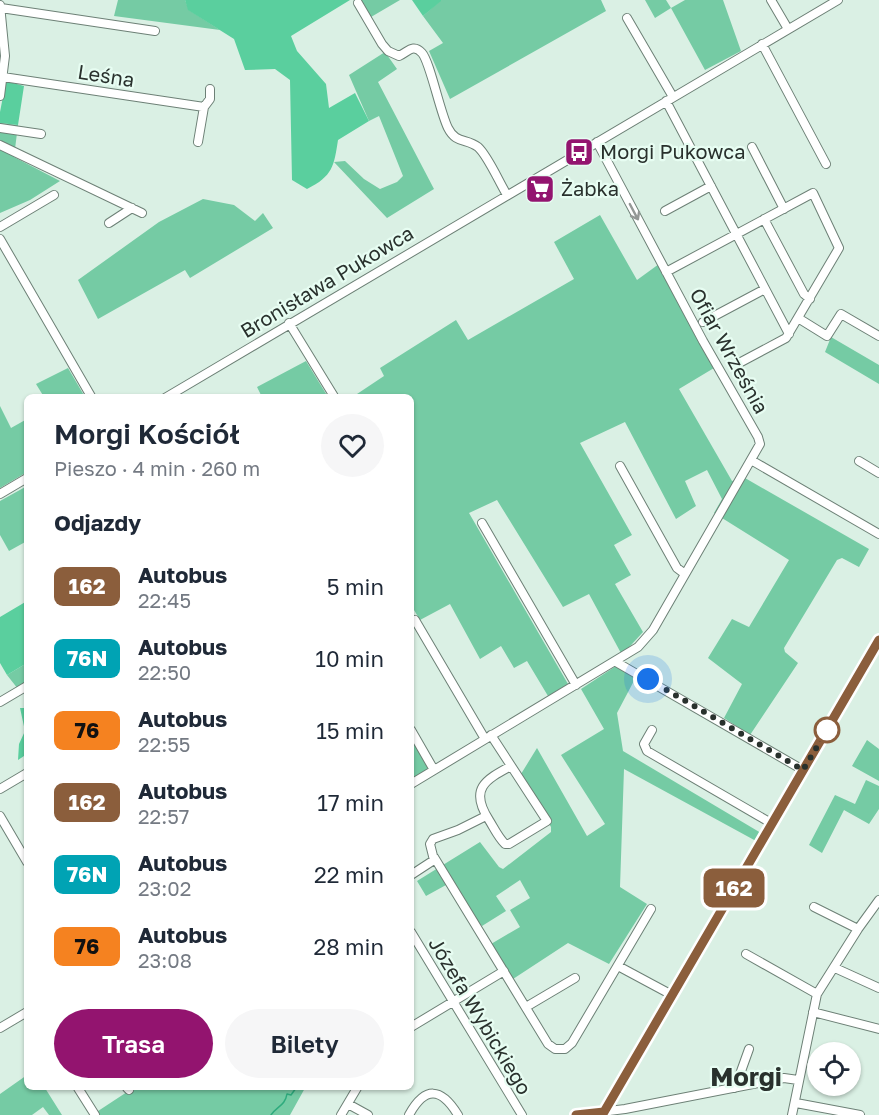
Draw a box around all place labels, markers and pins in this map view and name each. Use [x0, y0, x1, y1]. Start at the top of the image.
bus stop icon: Morgi Pukowca [563, 136, 595, 168]
place label: Morgi Pukowca [600, 139, 746, 163]
supermarket icon: Żabka [524, 173, 556, 205]
place label: Żabka [561, 176, 619, 200]
unlabelled marker [814, 717, 840, 743]

